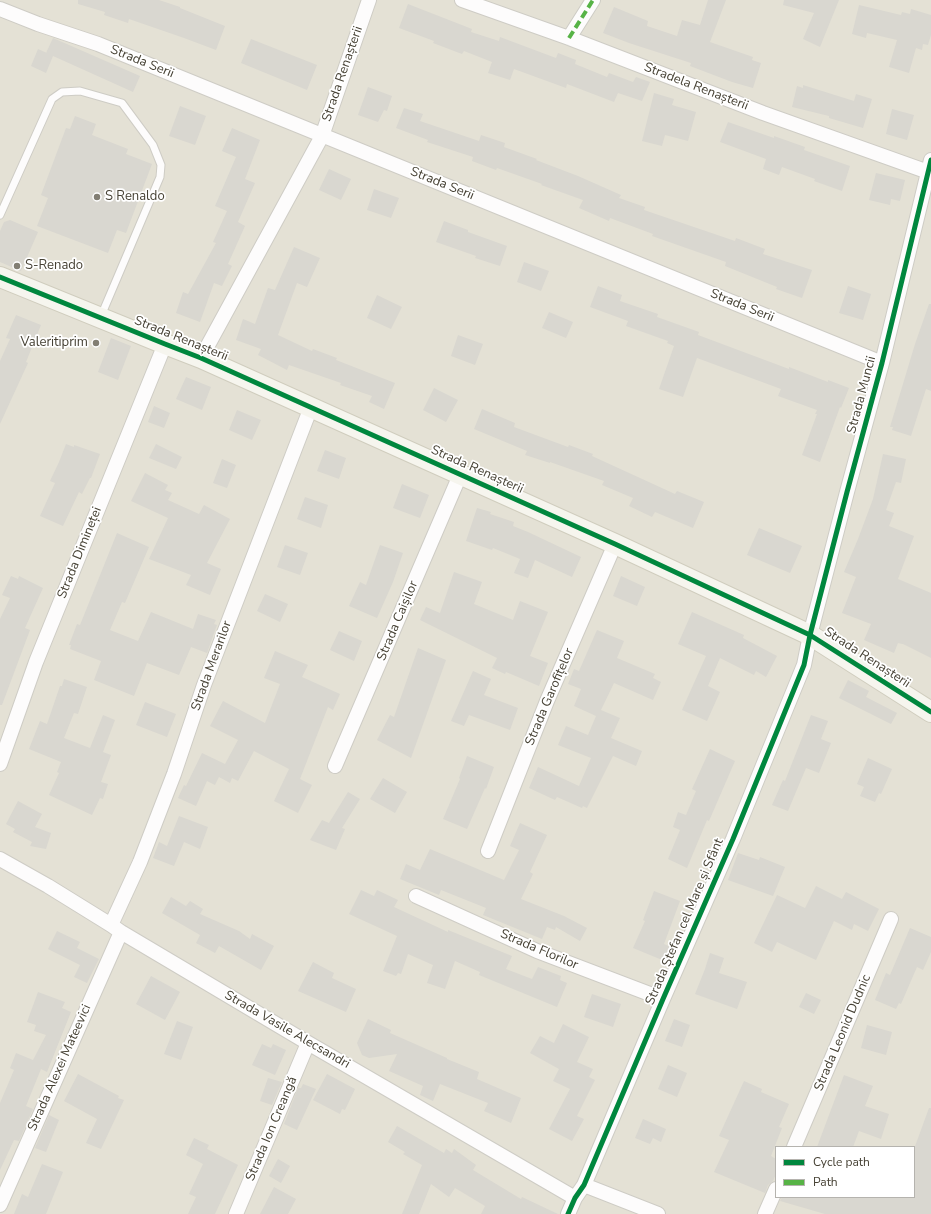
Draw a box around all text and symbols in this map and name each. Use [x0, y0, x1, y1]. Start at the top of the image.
street label: Strada Renașterii [319, 24, 367, 124]
street label: Strada Serii [108, 42, 176, 82]
street label: Stradela Renașterii [642, 60, 750, 114]
street label: Strada Serii [408, 164, 476, 204]
place label: S Renaldo [105, 189, 165, 205]
marker: S Renaldo [92, 192, 102, 202]
place label: S-Renado [25, 258, 83, 274]
marker: S-Renado [12, 261, 22, 271]
street label: Strada Serii [708, 286, 776, 326]
street label: Strada Renașterii [132, 313, 230, 365]
place label: Valeritiprim [21, 335, 88, 351]
marker: Valeritiprim [91, 338, 101, 348]
street label: Strada Muncii [844, 355, 880, 435]
street label: Strada Renașterii [428, 443, 526, 497]
street label: Strada Dimineței [55, 505, 105, 601]
street label: Strada Caișilor [374, 579, 422, 663]
street label: Strada Merarilor [188, 619, 236, 713]
street label: Strada Renașterii [821, 624, 913, 692]
street label: Strada Garofițelor [522, 646, 578, 748]
street label: Strada Ștefan cel Mare și Sfânt [643, 836, 727, 1008]
street label: Strada Florilor [498, 927, 580, 973]
street label: Strada Leonid Dudnic [811, 972, 875, 1094]
street label: Strada Vasile Alecsandri [222, 988, 352, 1072]
street label: Strada Alexei Mateevici [25, 1002, 95, 1134]
street label: Strada Ion Creangă [243, 1074, 301, 1184]
legend [775, 1146, 915, 1198]
text: Cycle path [813, 1154, 870, 1170]
text: Path [813, 1174, 838, 1190]

